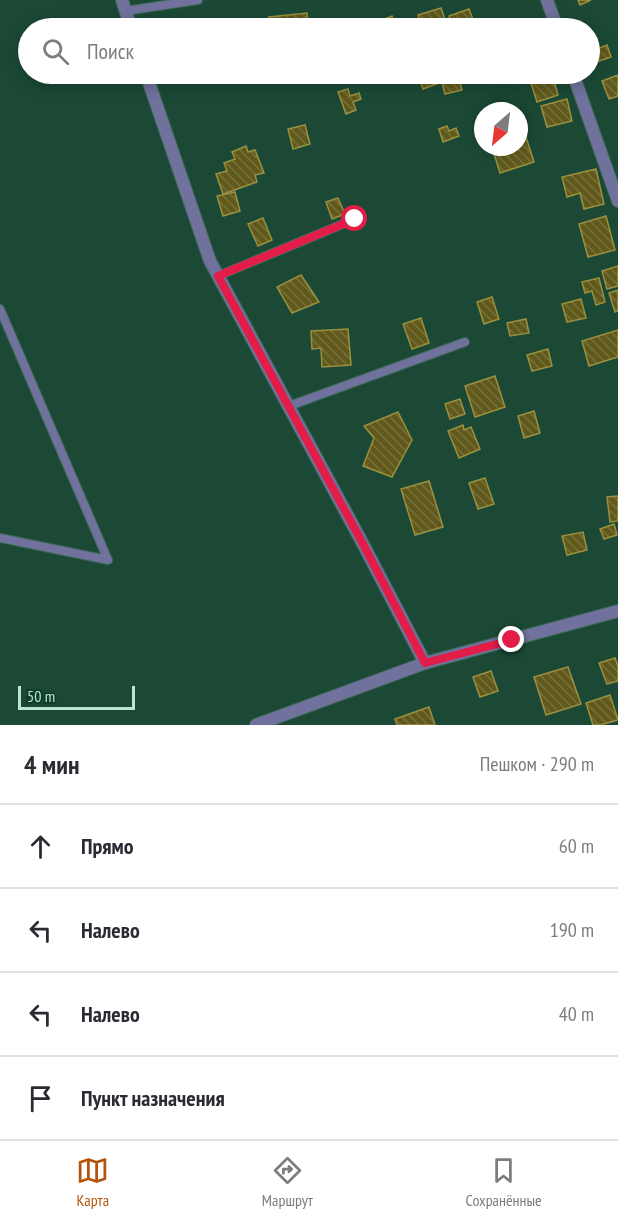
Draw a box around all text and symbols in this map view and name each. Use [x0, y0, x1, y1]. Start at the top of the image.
search box [18, 18, 600, 84]
icon: search [39, 35, 72, 68]
text: Поиск [87, 37, 134, 65]
north arrow [474, 102, 528, 156]
route start [341, 205, 367, 231]
route end [498, 626, 524, 652]
scale bar [18, 683, 135, 710]
text: 50 m [27, 686, 55, 706]
text: 4 мин [24, 748, 79, 781]
text: Пешком · 290 m [480, 751, 594, 777]
icon: ahead [24, 830, 57, 863]
text: Прямо [81, 832, 134, 860]
text: 60 m [559, 833, 594, 859]
icon: left [24, 914, 57, 947]
text: Налево [81, 916, 140, 944]
text: 190 m [550, 917, 594, 943]
icon: left [24, 998, 57, 1031]
text: Налево [81, 1000, 140, 1028]
text: 40 m [559, 1001, 594, 1027]
icon: arrive [24, 1082, 57, 1115]
text: Пункт назначения [81, 1084, 225, 1112]
tab: Карта [76, 1154, 109, 1210]
tab: Маршрут [262, 1154, 313, 1210]
tab: Сохранённые [466, 1154, 542, 1210]

